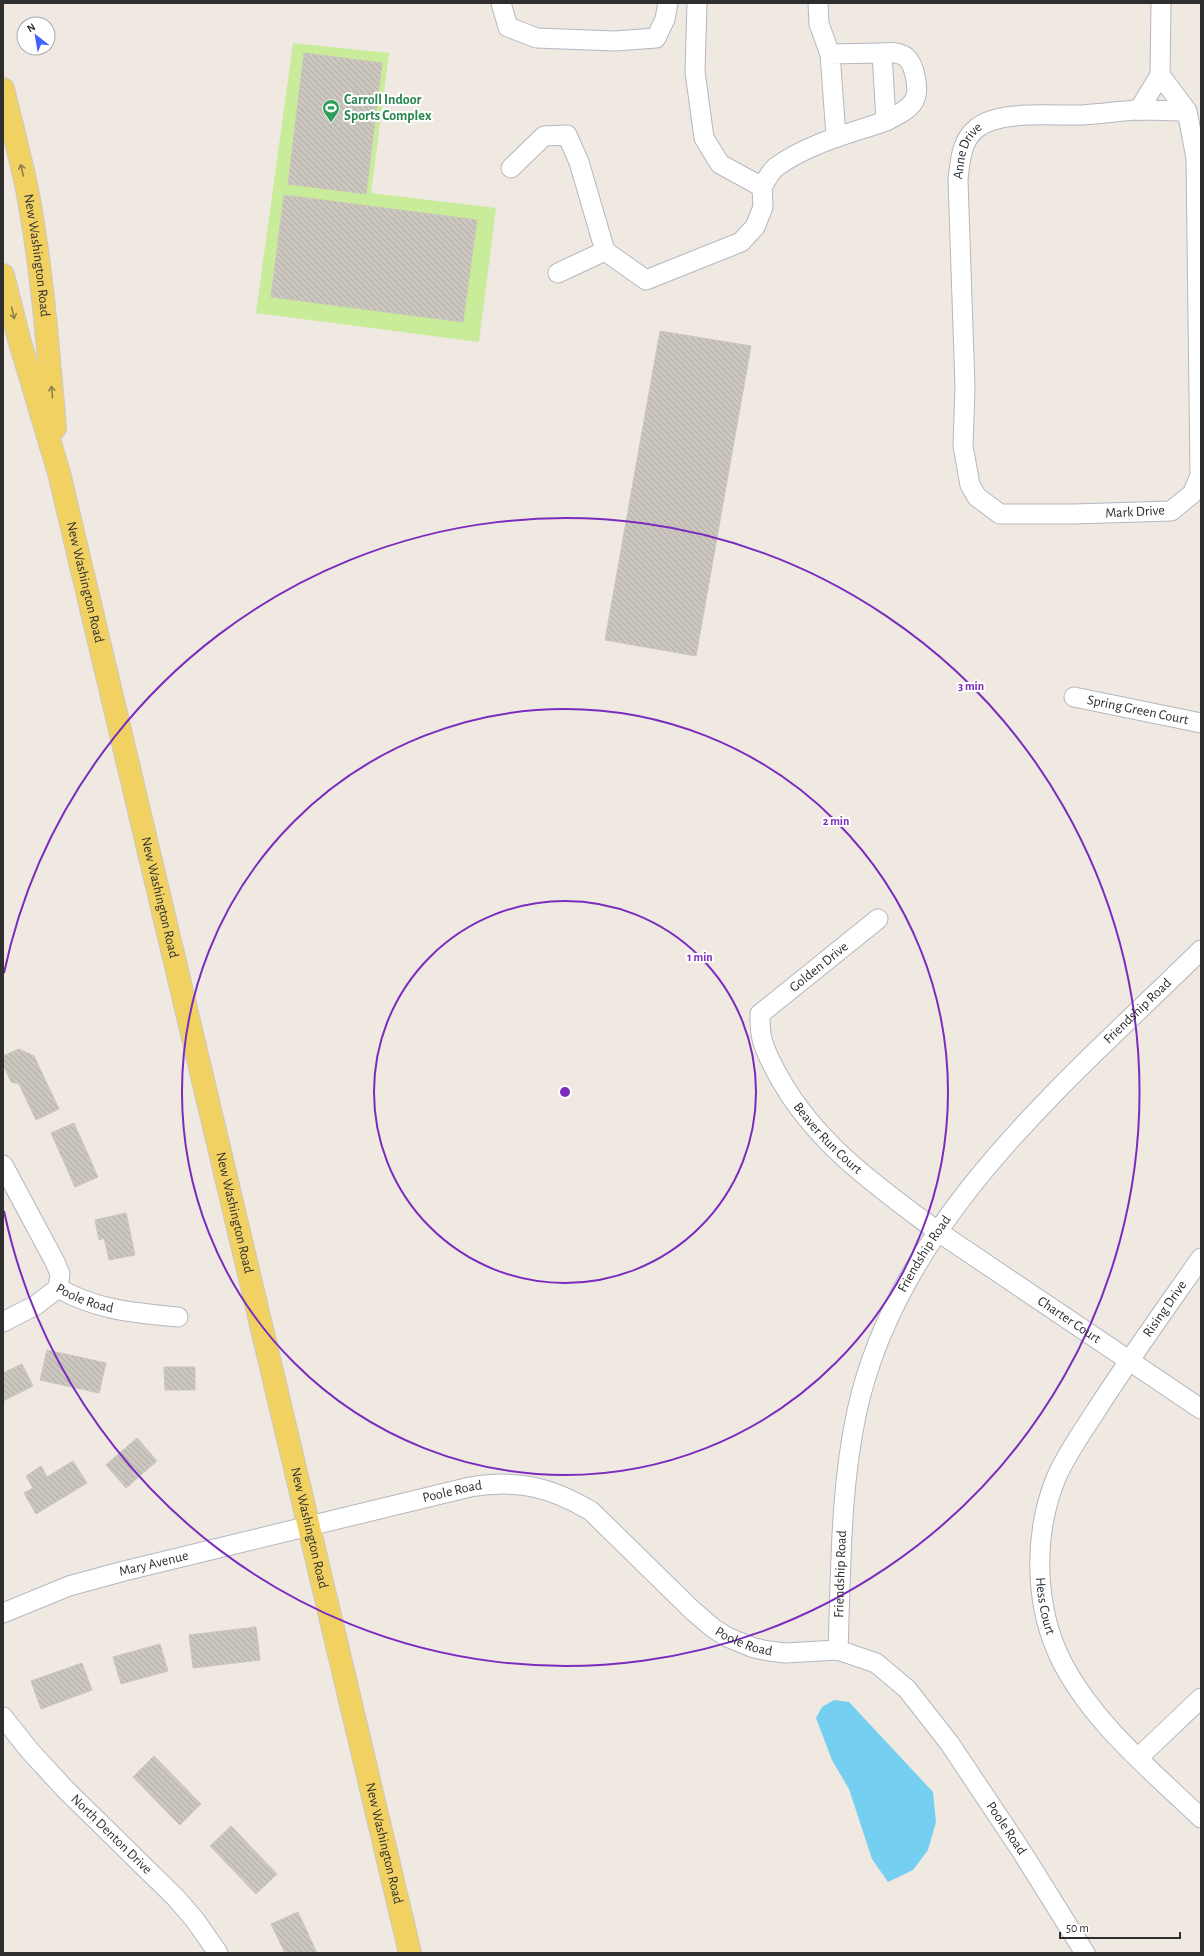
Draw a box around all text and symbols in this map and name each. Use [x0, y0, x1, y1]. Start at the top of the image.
north arrow [16, 16, 56, 56]
text: N [25, 21, 37, 35]
place label: Carroll Indoor Sports Complex [344, 93, 432, 123]
sports icon: Carroll Indoor Sports Complex [321, 98, 341, 123]
street label: Anne Drive [951, 120, 984, 180]
one-way arrow [18, 163, 26, 176]
street label: New Washington Road [21, 193, 52, 318]
one-way arrow [9, 306, 17, 319]
one-way arrow [49, 386, 56, 399]
street label: Mark Drive [1105, 503, 1165, 521]
street label: New Washington Road [64, 520, 106, 644]
text: 3 min [958, 680, 984, 692]
street label: Spring Green Court [1086, 693, 1190, 727]
text: 2 min [823, 815, 849, 827]
street label: New Washington Road [139, 835, 181, 959]
street label: Golden Drive [787, 939, 851, 995]
text: 1 min [687, 951, 713, 963]
street label: Friendship Road [1101, 976, 1174, 1047]
centre of rings [558, 1085, 572, 1099]
street label: Beaver Run Court [791, 1100, 865, 1177]
street label: New Washington Road [213, 1151, 256, 1275]
street label: Friendship Road [895, 1213, 954, 1295]
street label: Rising Drive [1141, 1278, 1189, 1340]
street label: Poole Road [53, 1281, 115, 1316]
street label: Charter Court [1035, 1294, 1104, 1346]
street label: New Washington Road [288, 1466, 330, 1590]
street label: Poole Road [421, 1478, 483, 1505]
street label: Friendship Road [832, 1530, 849, 1618]
street label: Mary Avenue [118, 1549, 190, 1579]
street label: Hess Court [1033, 1577, 1057, 1637]
street label: Poole Road [712, 1624, 774, 1659]
street label: New Washington Road [363, 1781, 405, 1905]
street label: North Denton Drive [68, 1792, 154, 1877]
street label: Poole Road [984, 1799, 1029, 1857]
scale bar [1060, 1914, 1180, 1940]
text: 50 m [1066, 1922, 1089, 1934]

